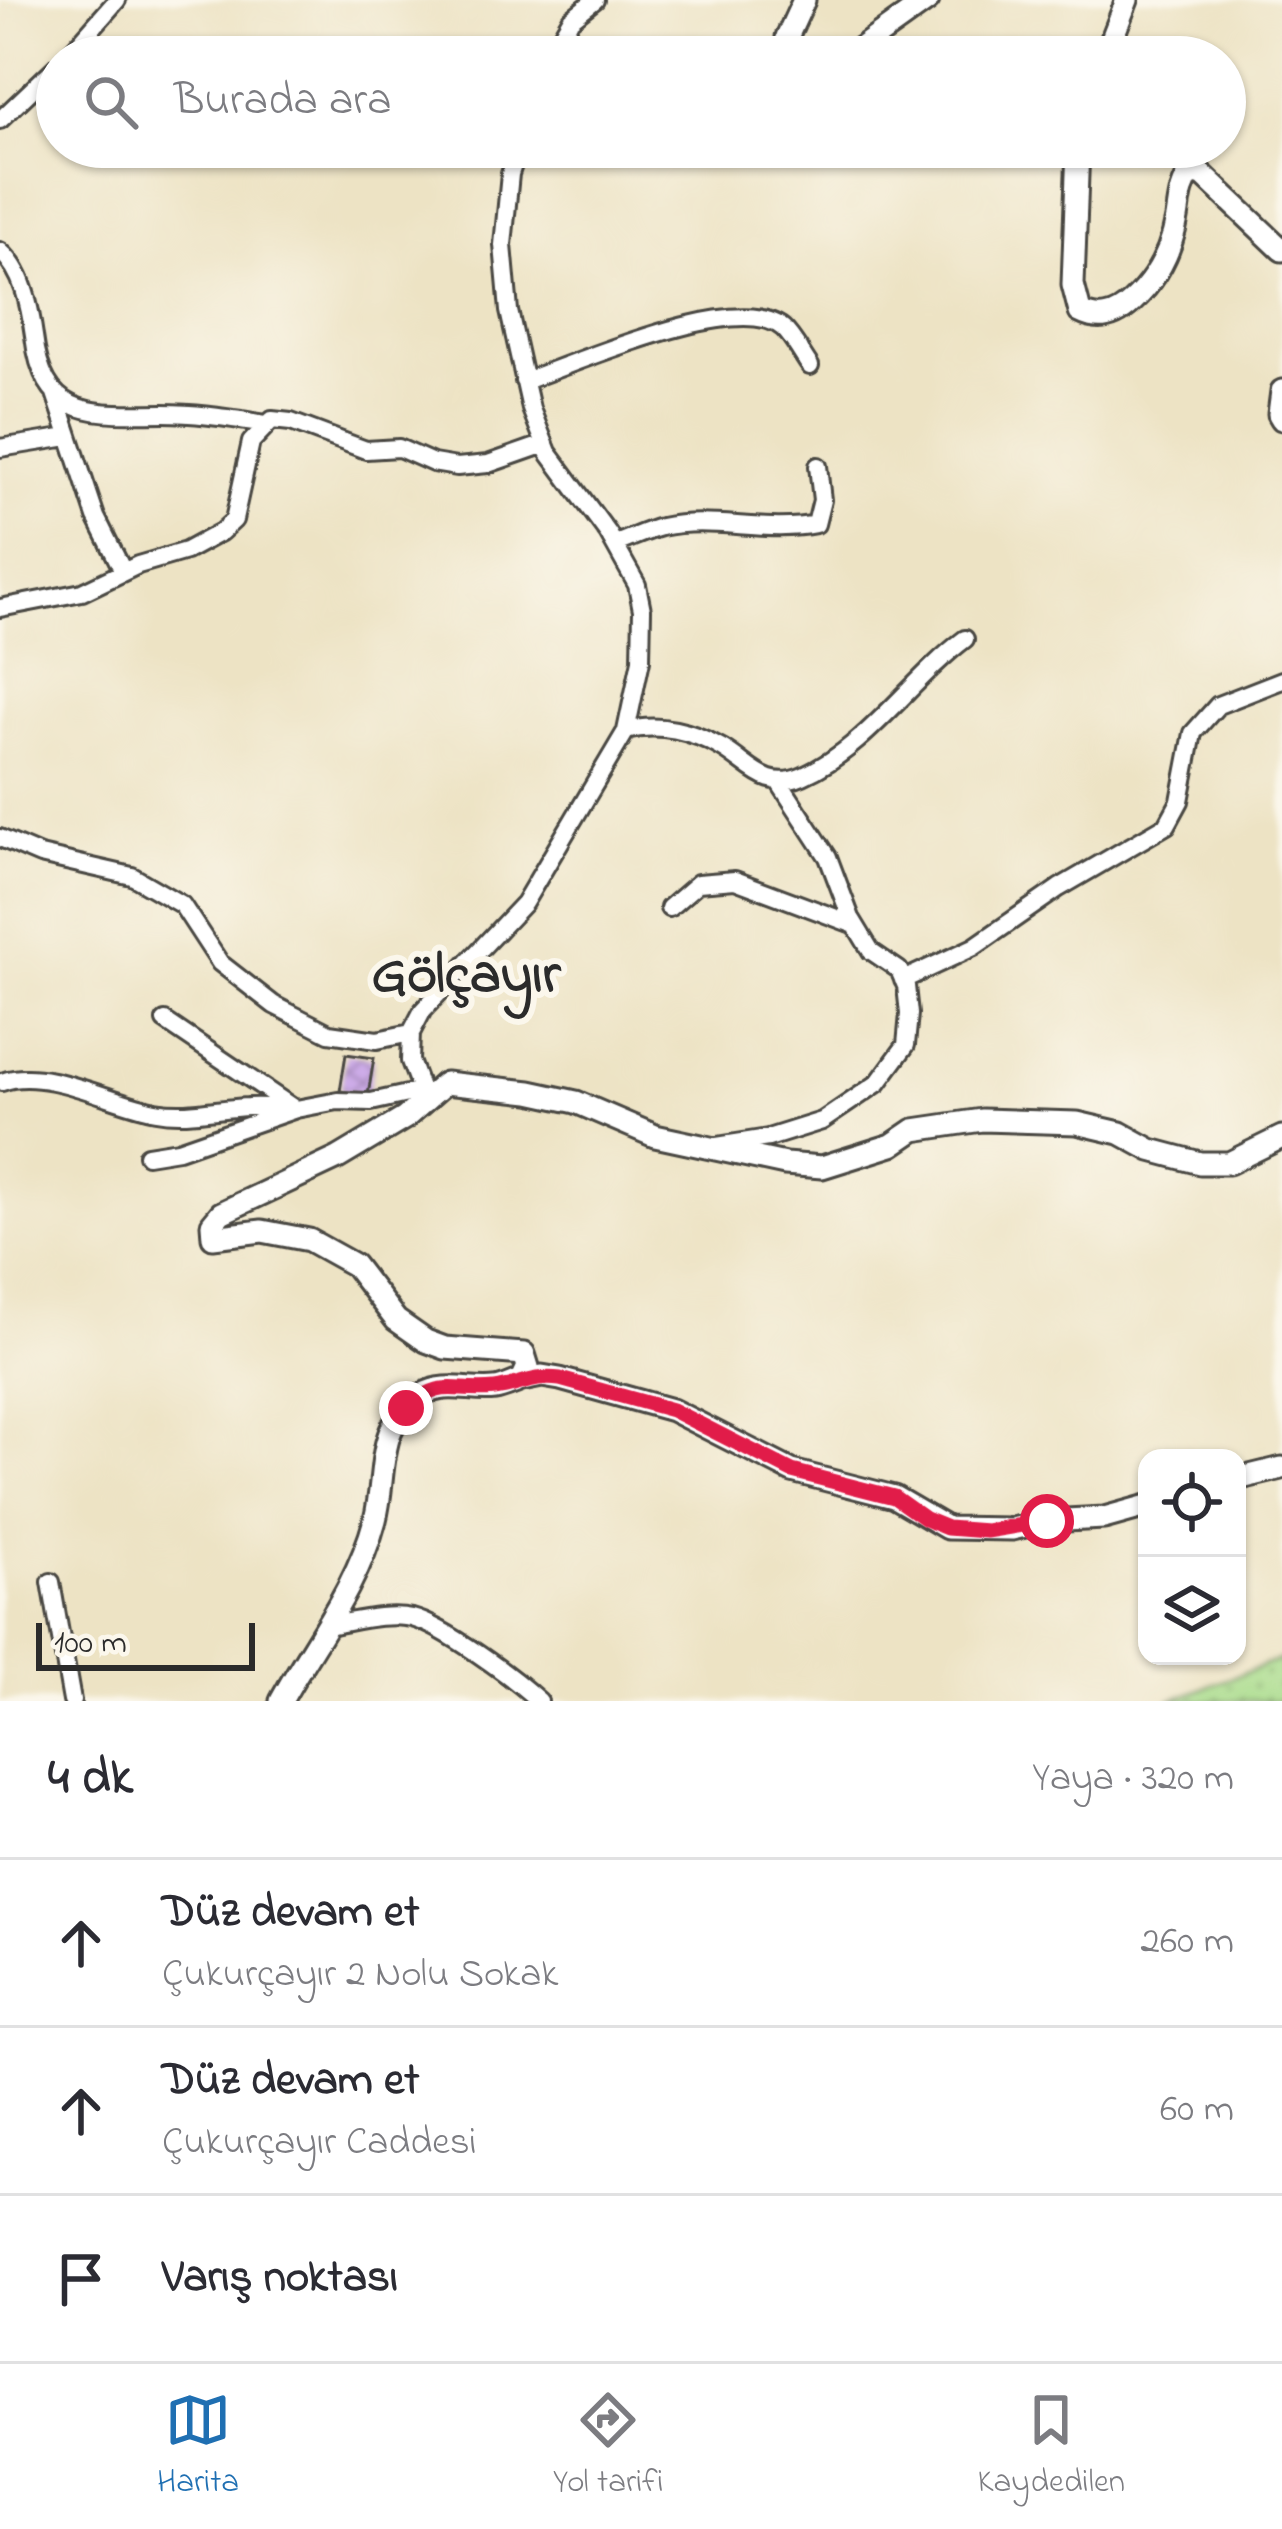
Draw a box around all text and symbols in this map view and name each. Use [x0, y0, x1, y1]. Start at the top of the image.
search box [36, 36, 1246, 168]
icon: search [78, 69, 144, 135]
text: Burada ara [174, 69, 392, 135]
district label: Gölçayır [372, 936, 562, 1019]
route end [379, 1381, 433, 1435]
map controls [1138, 1449, 1246, 1665]
button: locate [1138, 1449, 1246, 1557]
route start [1020, 1494, 1074, 1548]
button: layers [1138, 1557, 1246, 1665]
scale bar [36, 1617, 255, 1670]
text: 100 m [54, 1620, 127, 1668]
text: 4 dk [48, 1742, 133, 1817]
text: Yaya · 320 m [1032, 1751, 1234, 1808]
text: Düz devam et [162, 1881, 419, 1947]
icon: ahead [48, 1910, 114, 1976]
text: 260 m [1141, 1914, 1234, 1971]
text: Çukurçayır 2 Nolu Sokak [162, 1947, 558, 2004]
text: Düz devam et [162, 2049, 419, 2115]
icon: ahead [48, 2078, 114, 2144]
text: 60 m [1160, 2082, 1234, 2139]
text: Çukurçayır Caddesi [162, 2115, 477, 2172]
icon: arrive [48, 2246, 114, 2312]
text: Varış noktası [162, 2246, 398, 2312]
tab: Harita [157, 2387, 239, 2507]
tab: Yol tarifi [553, 2387, 663, 2507]
tab: Kaydedilen [977, 2387, 1125, 2507]

